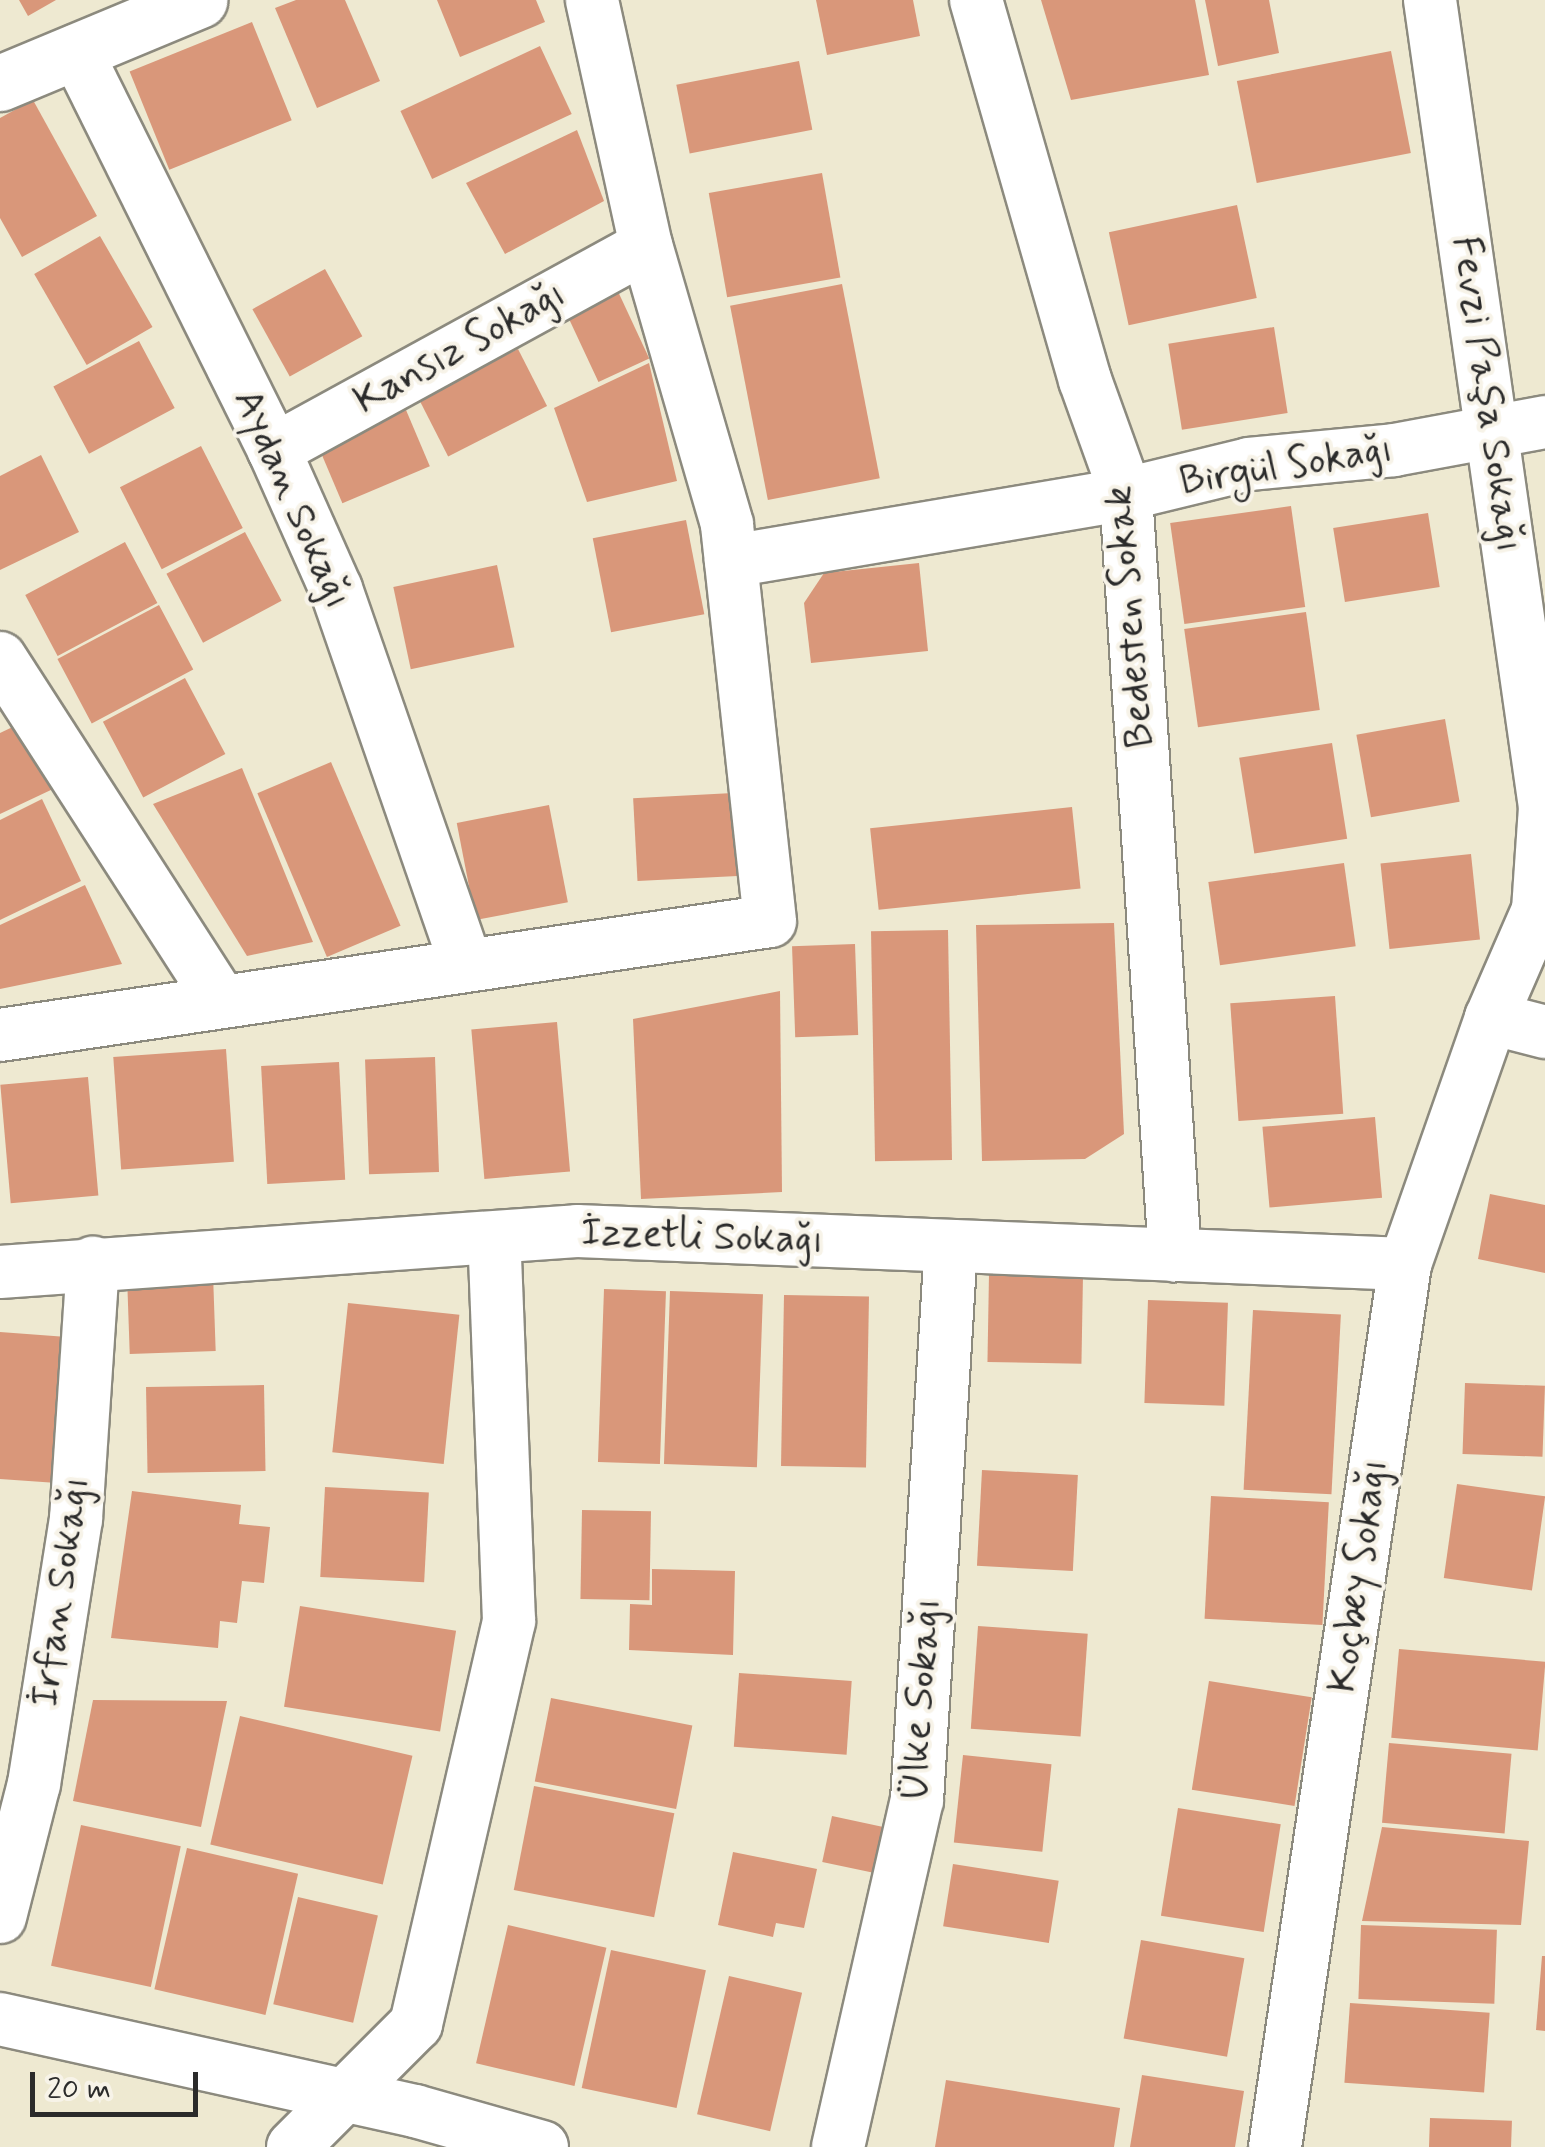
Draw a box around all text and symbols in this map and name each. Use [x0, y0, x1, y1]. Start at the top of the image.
street label: Fevzi Paşa Sokağı [1442, 237, 1532, 551]
street label: Kansız Sokağı [344, 269, 576, 427]
street label: Aydan Sokağı [222, 382, 362, 616]
street label: Birgül Sokağı [1174, 425, 1398, 507]
street label: Bedesten Sokak [1095, 484, 1165, 750]
street label: İzzetli Sokağı [580, 1209, 824, 1265]
street label: Koçbey Sokağı [1319, 1454, 1399, 1698]
street label: İrfan Sokağı [21, 1476, 101, 1708]
street label: Ülke Sokağı [890, 1598, 952, 1802]
scale bar [35, 2052, 202, 2114]
text: 20 m [47, 2070, 111, 2109]

